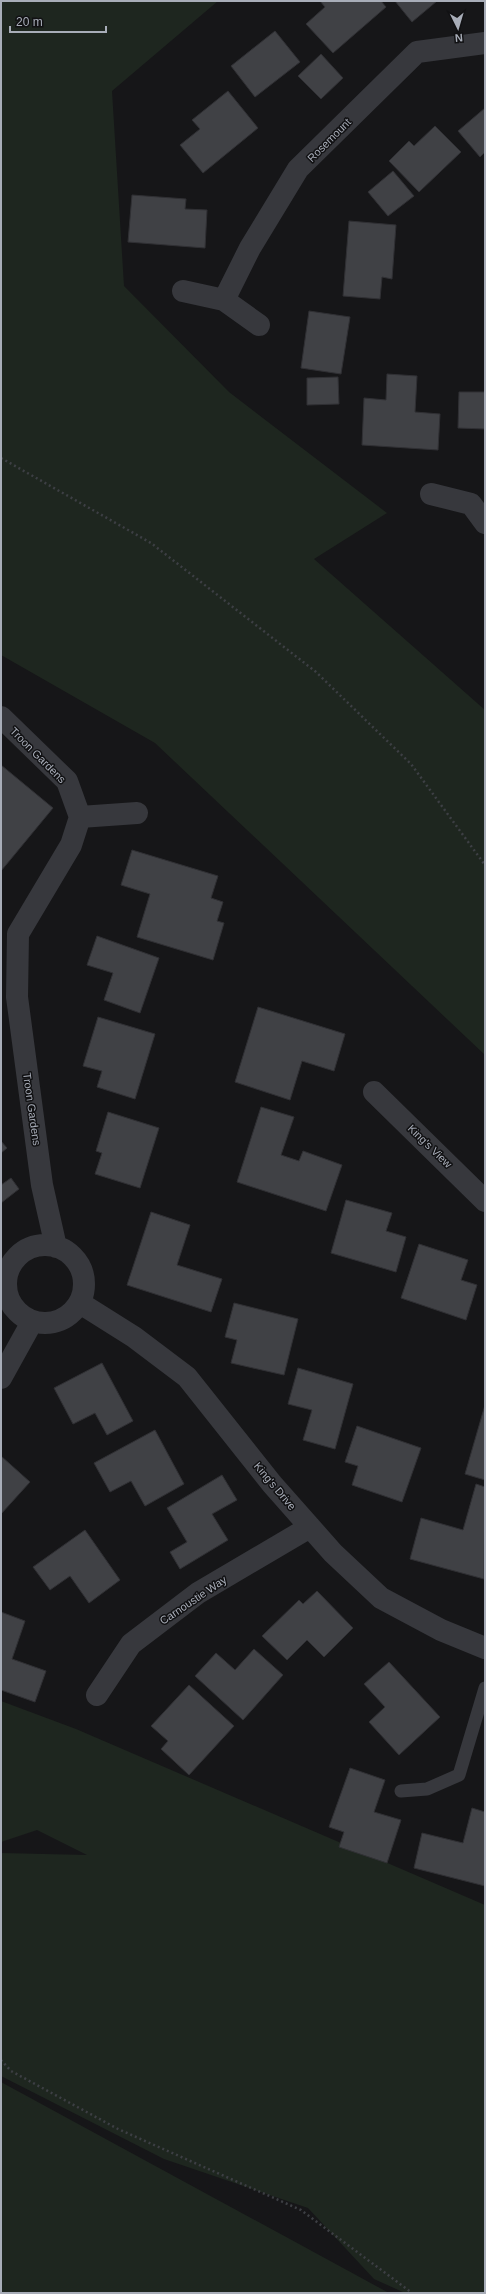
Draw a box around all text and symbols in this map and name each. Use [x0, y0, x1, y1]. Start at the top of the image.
scale bar [10, 8, 106, 34]
north arrow [438, 8, 478, 48]
text: 20 m [16, 15, 43, 29]
text: N [454, 32, 463, 44]
street label: Rosemount [305, 116, 353, 164]
street label: Troon Gardens [8, 725, 69, 786]
street label: Troon Gardens [21, 1072, 43, 1147]
street label: King's View [406, 1122, 454, 1170]
street label: King's Drive [252, 1460, 298, 1512]
street label: Carnoustie Way [157, 1573, 229, 1627]

